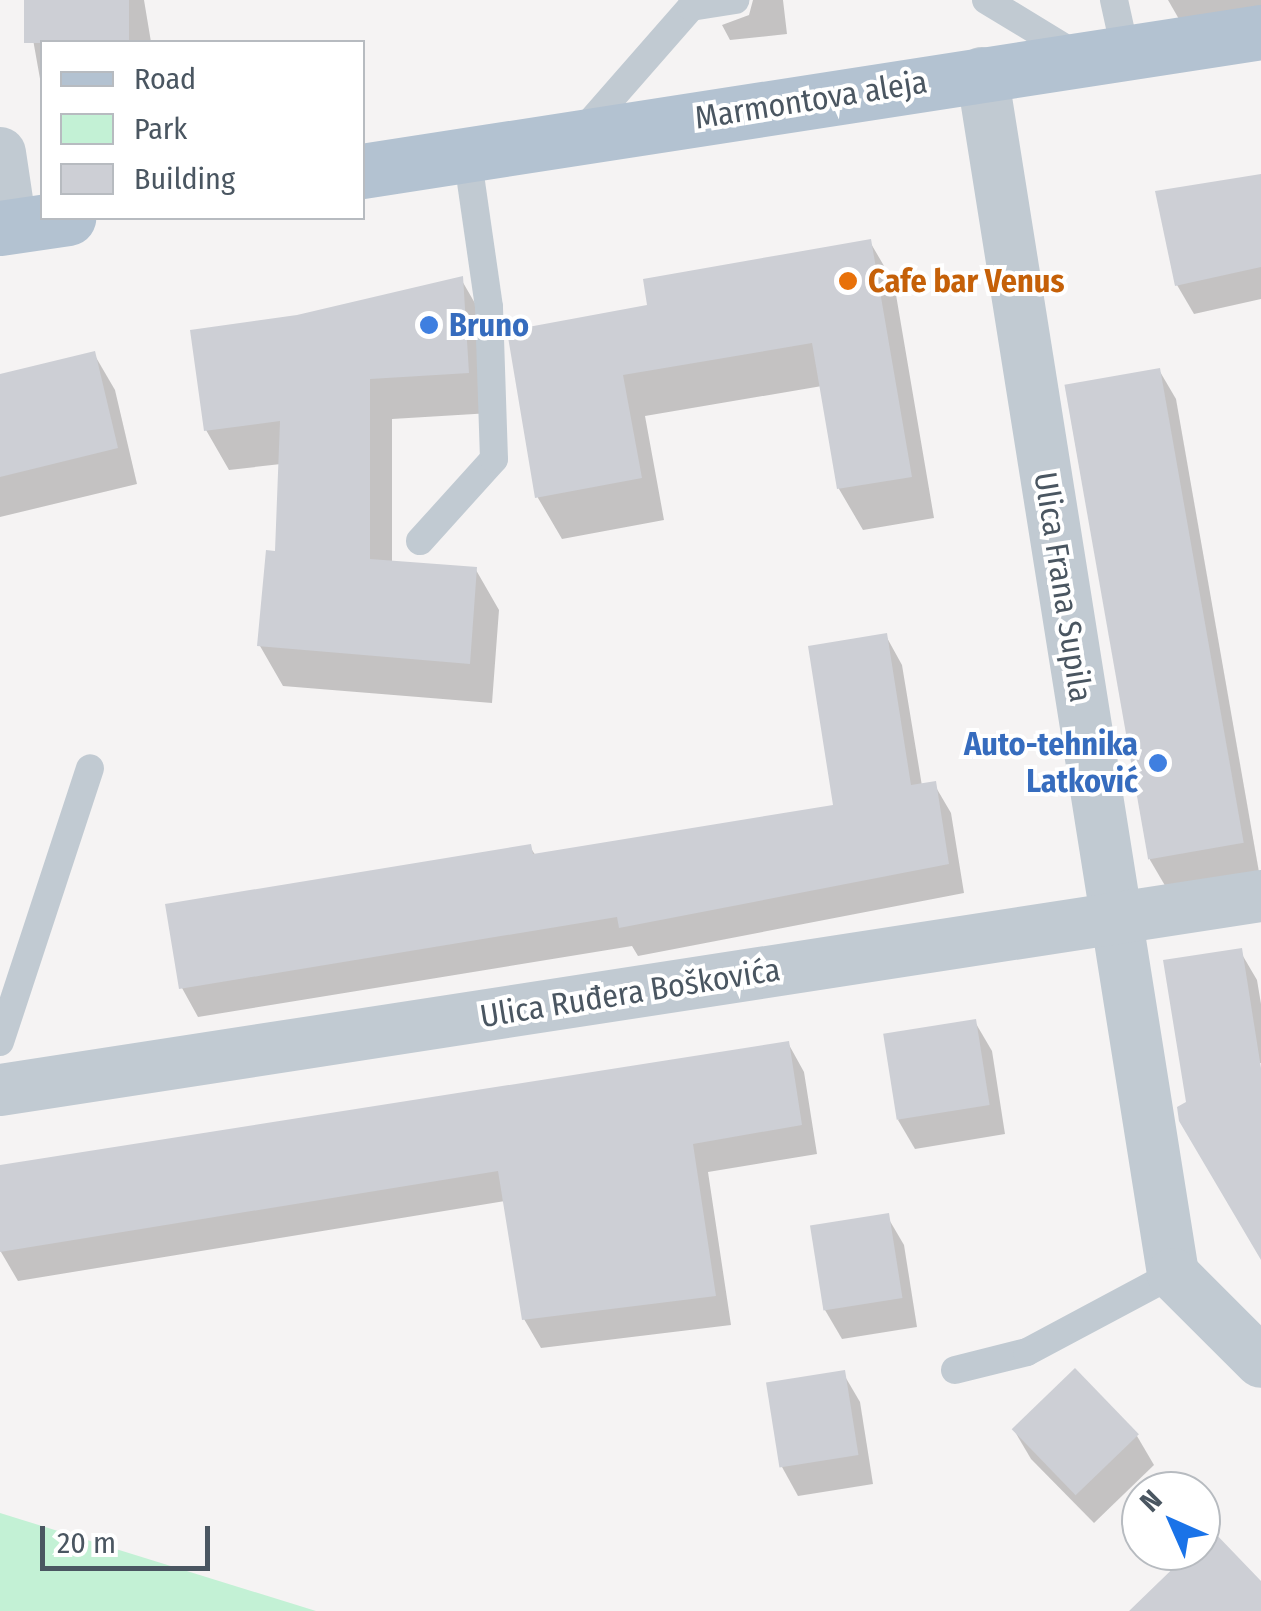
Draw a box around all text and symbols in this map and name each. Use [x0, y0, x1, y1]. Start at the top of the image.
legend [40, 40, 365, 220]
text: Road [134, 61, 196, 97]
street label: Marmontova aleja [692, 63, 930, 137]
text: Park [134, 111, 187, 147]
text: Building [134, 161, 235, 197]
place label: Cafe bar Venus [868, 262, 1064, 300]
marker: Cafe bar Venus [837, 270, 859, 292]
place label: Bruno [449, 306, 529, 344]
marker: Bruno [418, 314, 440, 336]
street label: Ulica Frana Supila [1026, 469, 1100, 705]
place label: Auto-tehnika Latković [964, 726, 1138, 801]
marker: Auto-tehnika Latković [1147, 752, 1169, 774]
street label: Ulica Ruđera Boškovića [477, 950, 783, 1036]
north arrow [1121, 1471, 1221, 1571]
text: N [1133, 1483, 1168, 1518]
scale bar [45, 1506, 215, 1568]
text: 20 m [57, 1525, 116, 1561]

